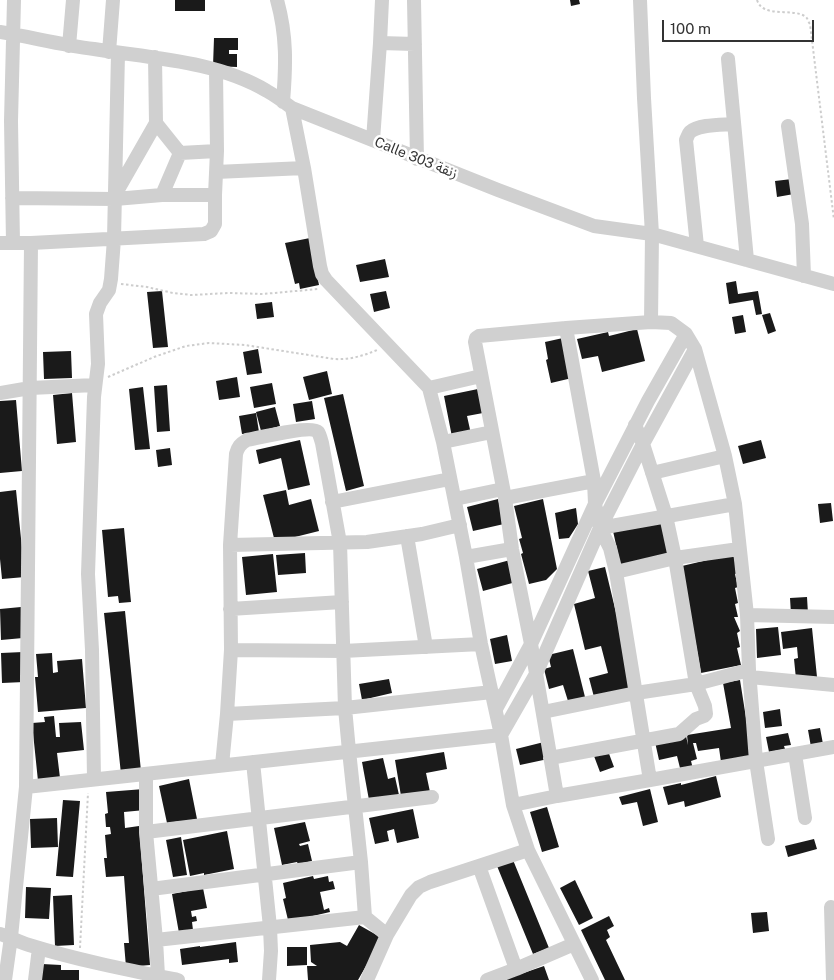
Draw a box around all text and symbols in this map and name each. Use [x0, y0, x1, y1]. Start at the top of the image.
scale bar [664, 10, 816, 42]
text: 100 m [670, 20, 711, 37]
street label: Calle 303 زنقة [372, 134, 460, 182]

